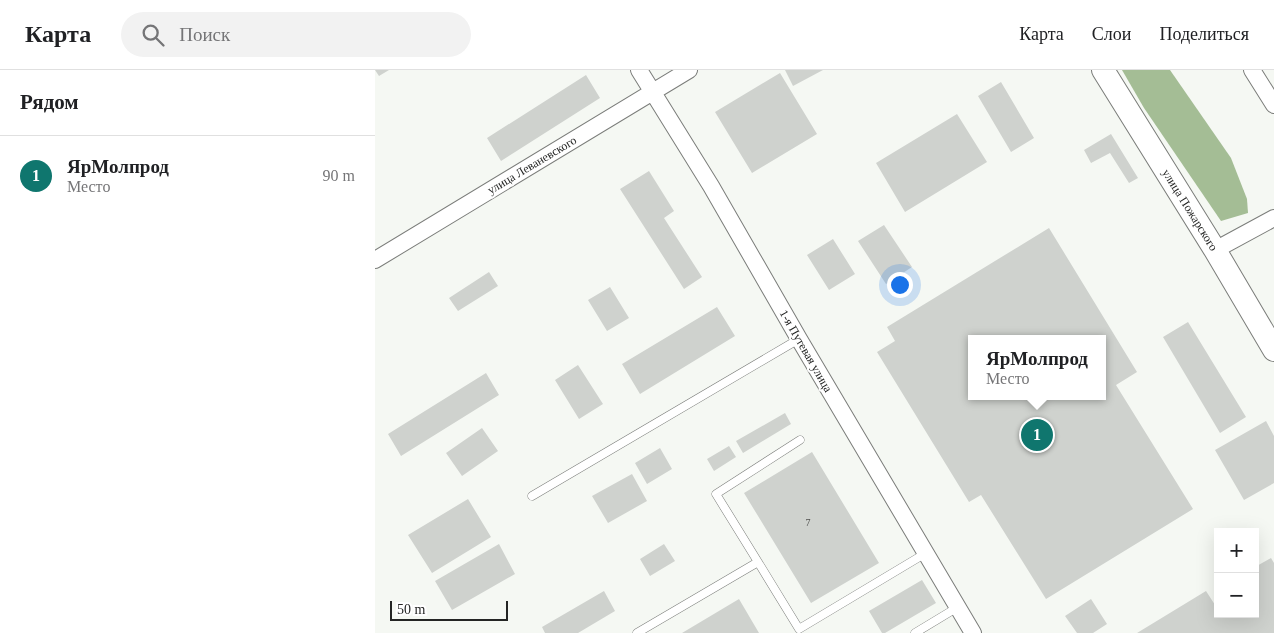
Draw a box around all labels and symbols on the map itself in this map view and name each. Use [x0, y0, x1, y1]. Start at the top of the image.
street label: улица Леваневского [485, 133, 579, 197]
street label: улица Пожарского [1159, 167, 1221, 253]
your location [887, 272, 913, 298]
street label: 1-я Путевая улица [777, 307, 836, 395]
pin: 1 [1021, 416, 1053, 454]
house number: 7 [806, 517, 811, 528]
scale bar [390, 598, 507, 621]

